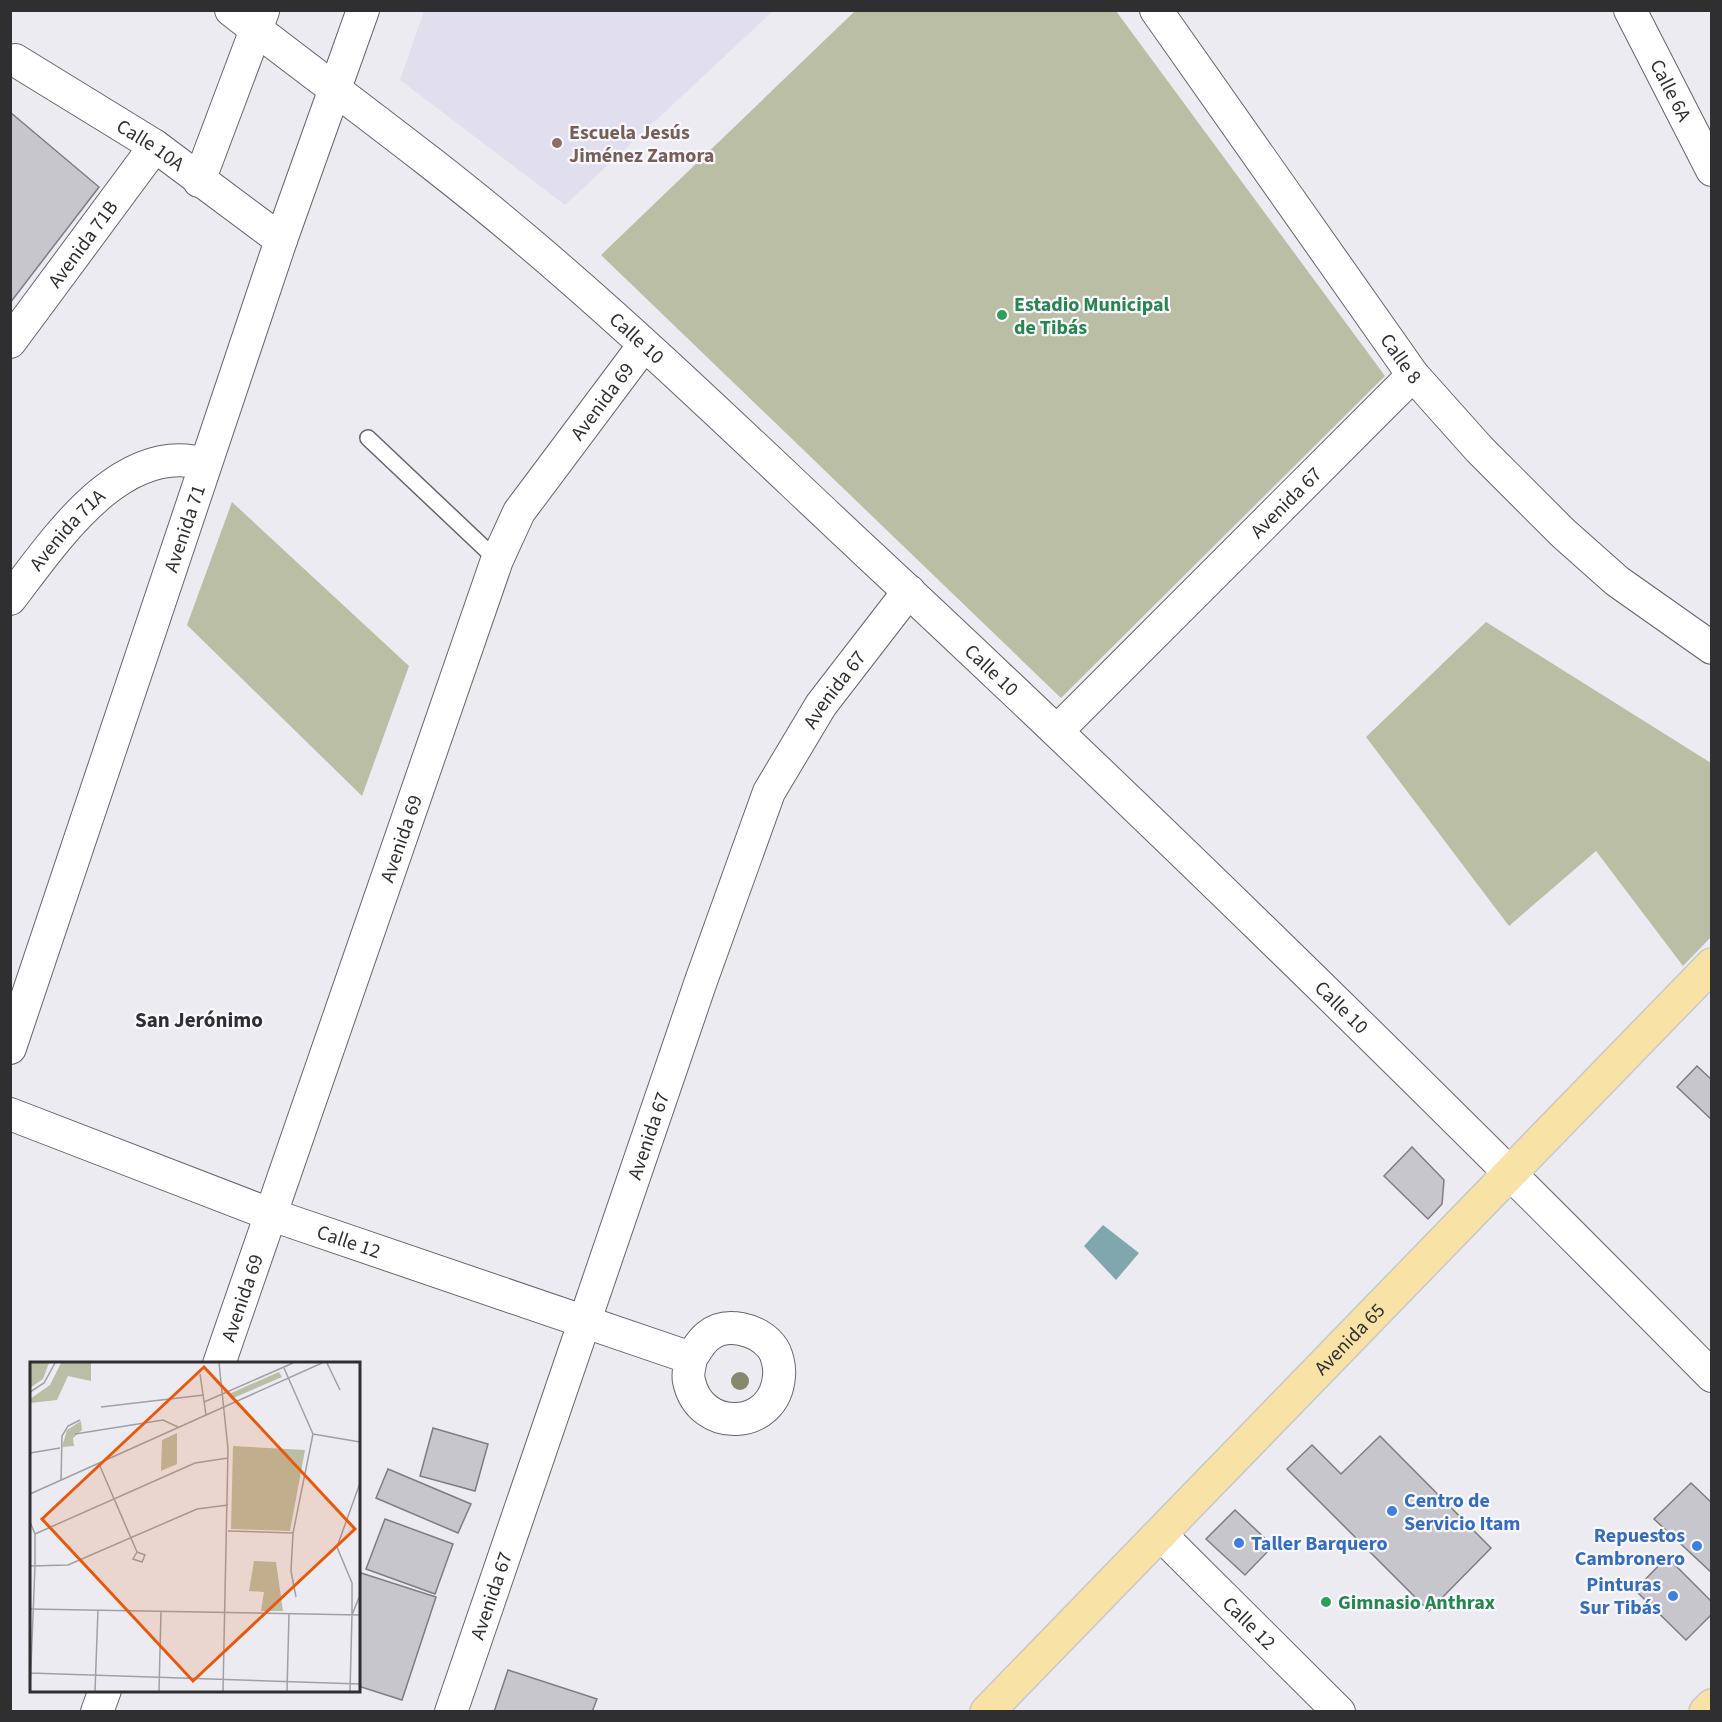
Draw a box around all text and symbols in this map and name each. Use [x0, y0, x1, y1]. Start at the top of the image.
street label: Calle 6A [1643, 55, 1698, 127]
street label: Calle 10A [111, 113, 190, 178]
place label: Escuela Jesús Jiménez Zamora [569, 119, 714, 170]
marker: Escuela Jesús Jiménez Zamora [550, 136, 564, 150]
street label: Avenida 71B [42, 195, 125, 294]
place label: Estadio Municipal de Tibás [1014, 291, 1170, 342]
street label: Calle 10 [603, 306, 670, 371]
marker: Estadio Municipal de Tibás [995, 308, 1009, 322]
street label: Calle 8 [1373, 328, 1428, 391]
street label: Avenida 69 [564, 357, 641, 447]
street label: Avenida 67 [1244, 461, 1328, 545]
street label: Avenida 71 [157, 481, 213, 576]
street label: Avenida 71A [23, 483, 112, 577]
street label: Calle 10 [958, 638, 1025, 703]
street label: Avenida 67 [797, 645, 873, 734]
street label: Avenida 69 [374, 791, 430, 886]
street label: Calle 10 [1308, 975, 1374, 1041]
district label: San Jerónimo [135, 1005, 263, 1035]
street label: Avenida 67 [621, 1089, 677, 1184]
street label: Calle 12 [313, 1218, 384, 1266]
street label: Avenida 69 [215, 1251, 271, 1346]
street label: Avenida 65 [1308, 1297, 1392, 1382]
inset map [30, 1362, 360, 1692]
place label: Centro de Servicio Itam [1404, 1487, 1521, 1538]
marker: Centro de Servicio Itam [1385, 1504, 1399, 1518]
place label: Repuestos Cambronero [1575, 1522, 1685, 1573]
place label: Taller Barquero [1251, 1530, 1388, 1558]
marker: Taller Barquero [1232, 1536, 1246, 1550]
marker: Repuestos Cambronero [1690, 1539, 1704, 1553]
street label: Avenida 67 [464, 1548, 520, 1643]
place label: Pinturas Sur Tibás [1579, 1571, 1661, 1622]
place label: Gimnasio Anthrax [1338, 1589, 1495, 1617]
marker: Pinturas Sur Tibás [1666, 1589, 1680, 1603]
street label: Calle 12 [1216, 1591, 1282, 1657]
marker: Gimnasio Anthrax [1319, 1595, 1333, 1609]

